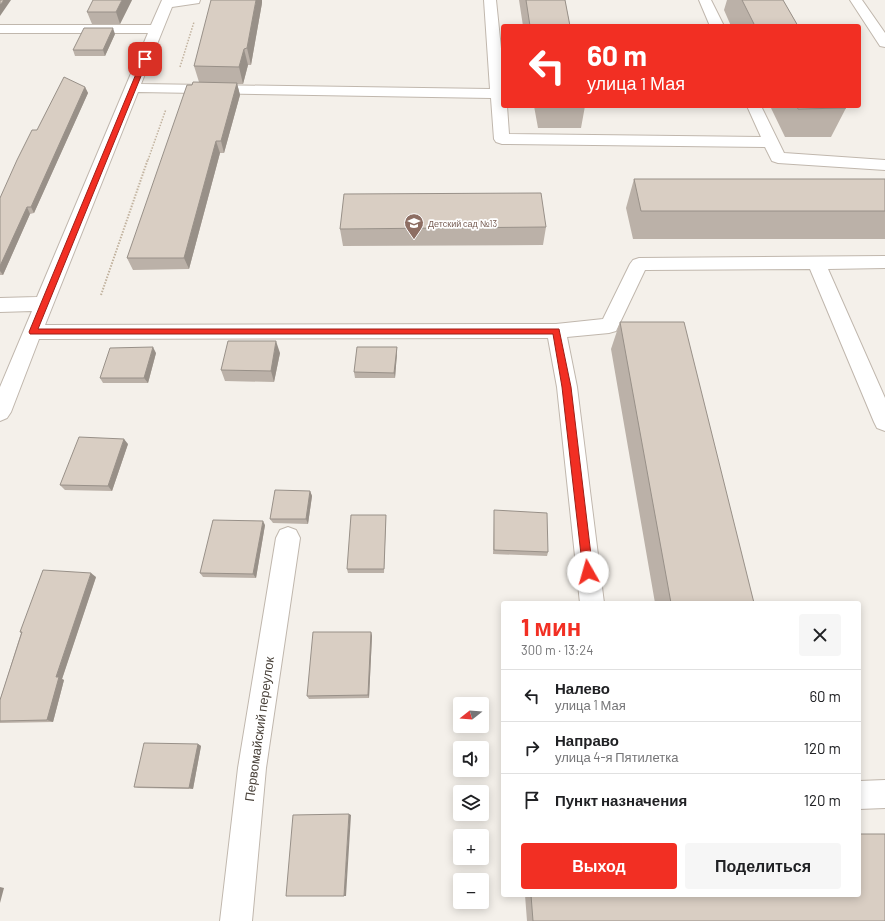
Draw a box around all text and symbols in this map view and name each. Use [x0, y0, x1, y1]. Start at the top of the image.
text: 60 m [587, 38, 647, 72]
icon: left [521, 40, 573, 92]
pin [128, 42, 162, 76]
icon: arrive [134, 48, 156, 70]
text: улица 1 Мая [587, 72, 685, 94]
school or university icon: Детский сад №13 [403, 212, 425, 240]
place label: Детский сад №13 [428, 218, 497, 229]
position arrow [567, 551, 609, 593]
text: 1 мин [521, 612, 581, 641]
button: close [799, 614, 841, 656]
text: 300 m · 13:24 [521, 642, 593, 658]
street label: Первомайский переулок [241, 655, 277, 802]
text: Налево [555, 679, 610, 697]
icon: left [521, 685, 543, 707]
text: 60 m [809, 687, 841, 705]
north arrow [453, 697, 489, 733]
map controls [453, 697, 489, 909]
text: улица 1 Мая [555, 697, 626, 713]
text: Направо [555, 731, 619, 749]
icon: right [521, 737, 543, 759]
text: 120 m [804, 739, 841, 757]
button: sound [453, 741, 489, 777]
text: улица 4-я Пятилетка [555, 749, 678, 765]
button: layers [453, 785, 489, 821]
icon: arrive [521, 789, 543, 811]
text: Пункт назначения [555, 791, 687, 809]
text: 120 m [804, 791, 841, 809]
button: + [453, 829, 489, 865]
button: Выход [521, 843, 677, 889]
button: Поделиться [685, 843, 841, 889]
button: − [453, 873, 489, 909]

